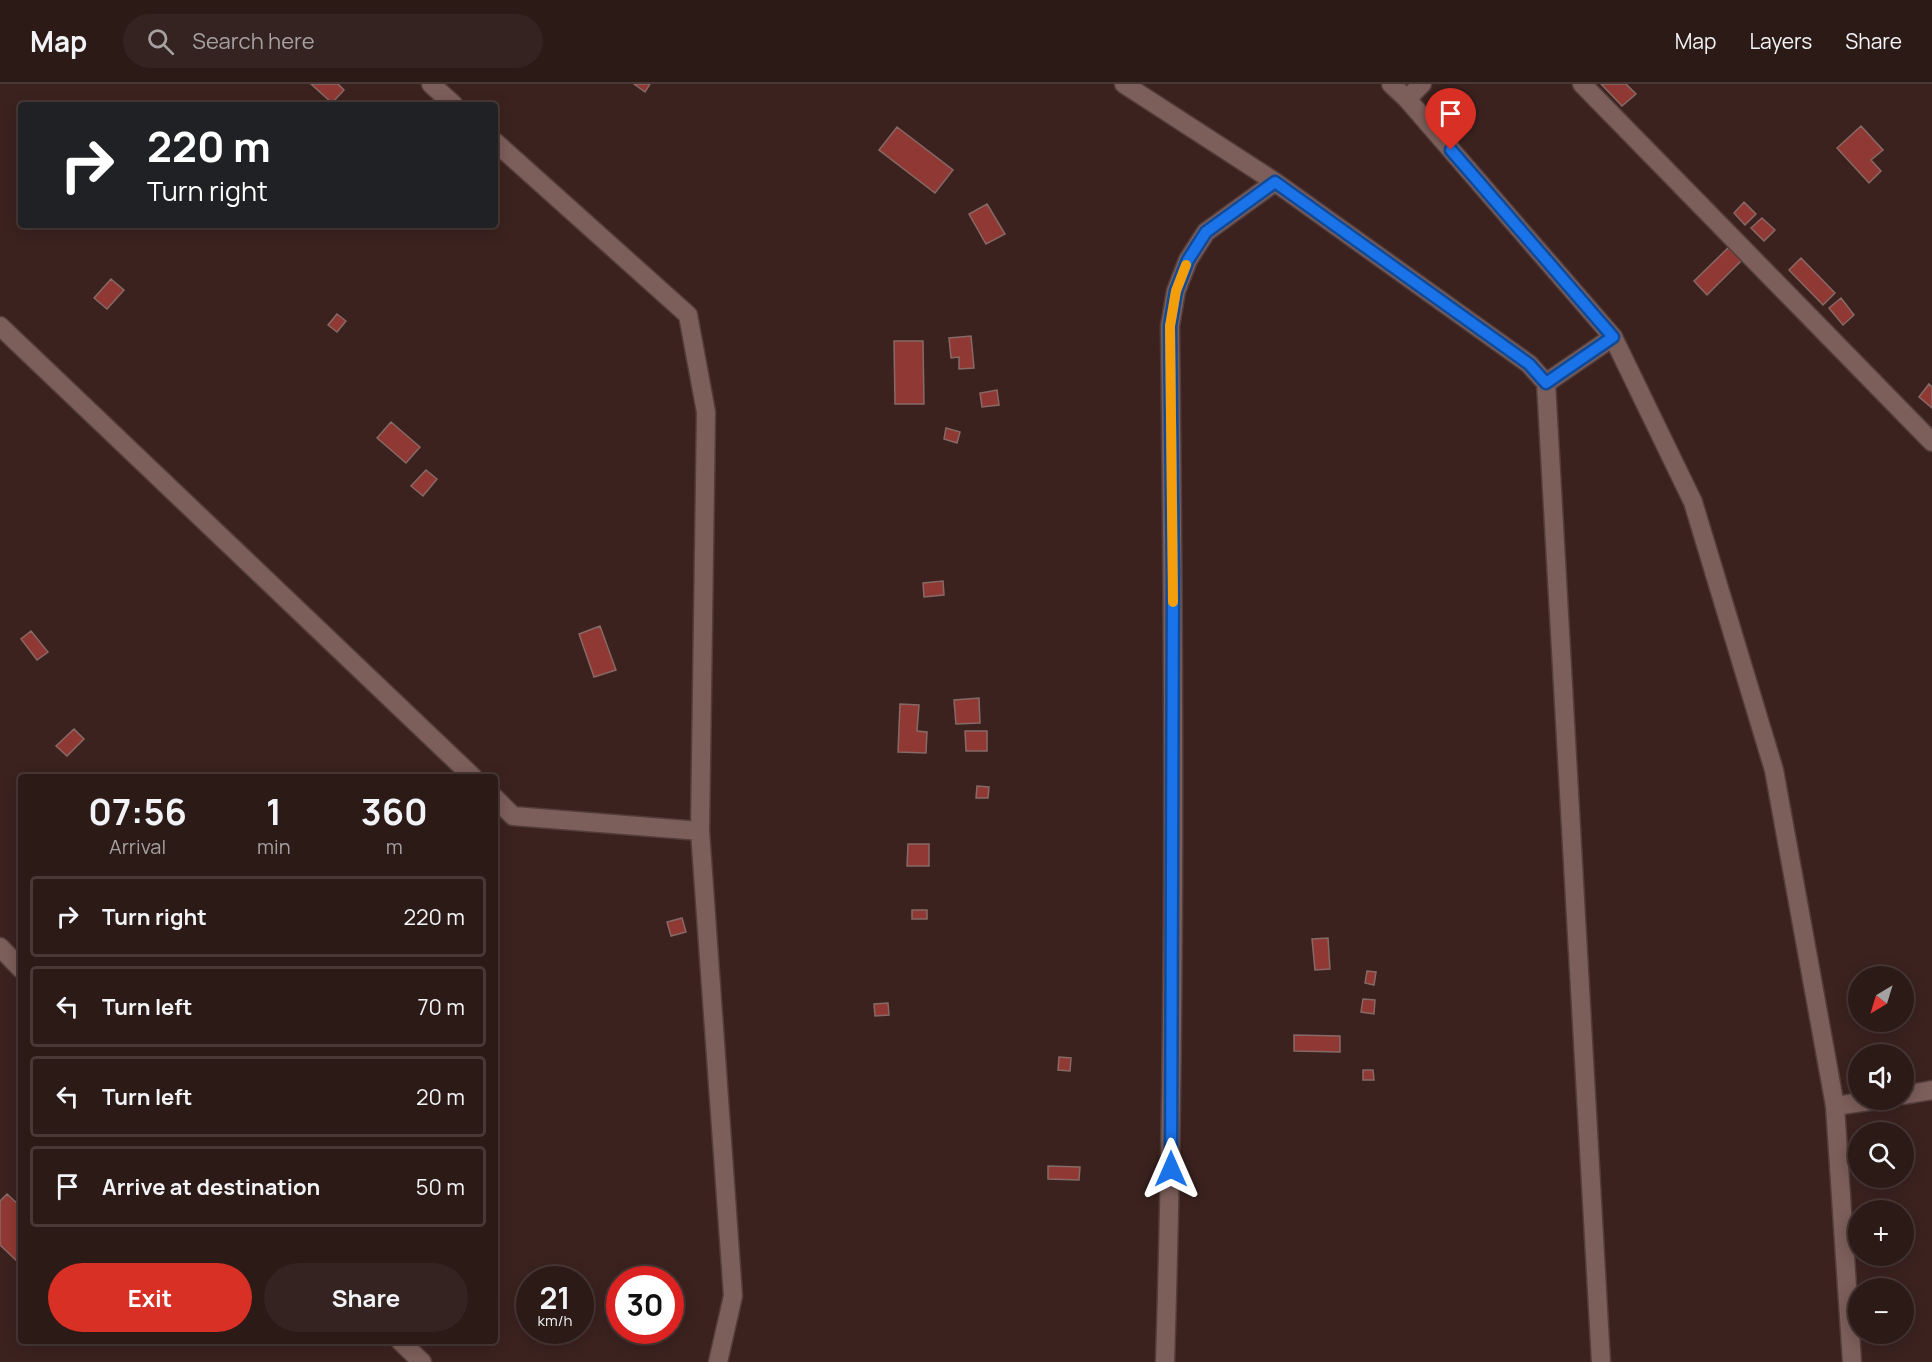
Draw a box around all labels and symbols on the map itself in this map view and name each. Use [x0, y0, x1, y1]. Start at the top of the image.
pin [1425, 88, 1476, 150]
north arrow [1848, 966, 1914, 1032]
position arrow [1139, 1137, 1203, 1201]
speed limit sign: 30 [606, 1266, 684, 1344]

